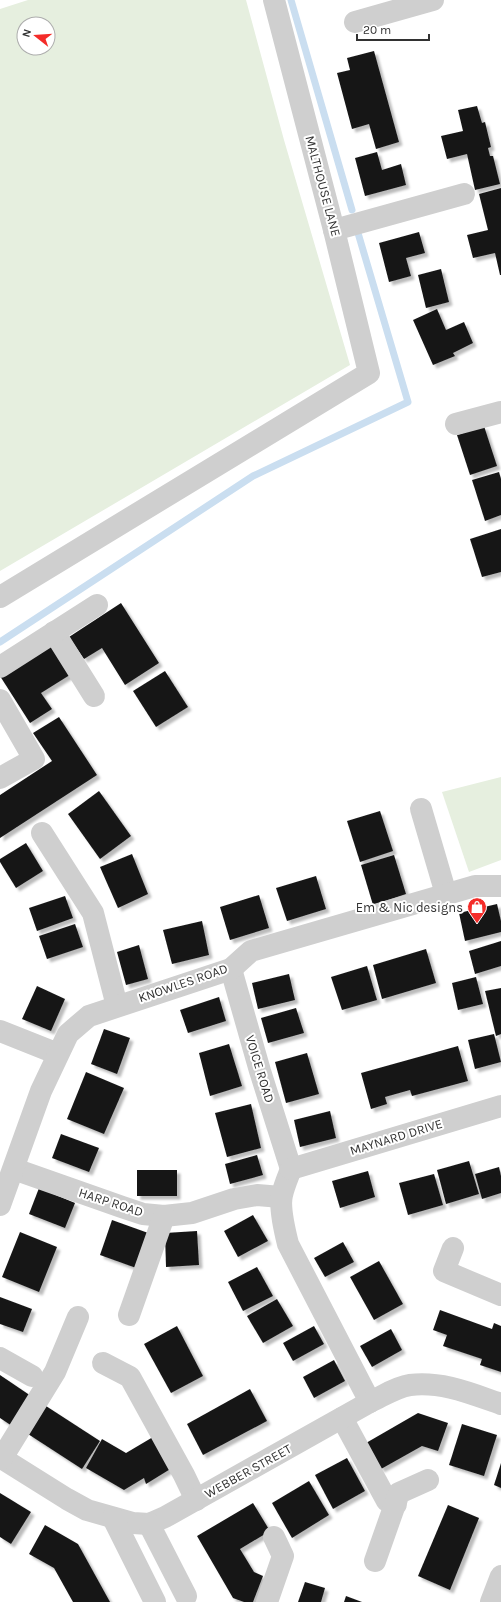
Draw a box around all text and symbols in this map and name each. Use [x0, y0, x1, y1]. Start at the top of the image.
north arrow [16, 16, 56, 56]
scale bar [357, 16, 429, 42]
text: 20 m [363, 23, 391, 37]
text: N [20, 28, 34, 39]
street label: MALTHOUSE LANE [302, 134, 344, 238]
shop icon: Em & Nic designs [466, 896, 488, 924]
place label: Em & Nic designs [356, 900, 463, 915]
street label: KNOWLES ROAD [136, 961, 230, 1005]
street label: VOICE ROAD [243, 1033, 277, 1105]
street label: MAYNARD DRIVE [348, 1116, 444, 1158]
street label: HARP ROAD [77, 1185, 145, 1219]
street label: WEBBER STREET [202, 1441, 294, 1501]

